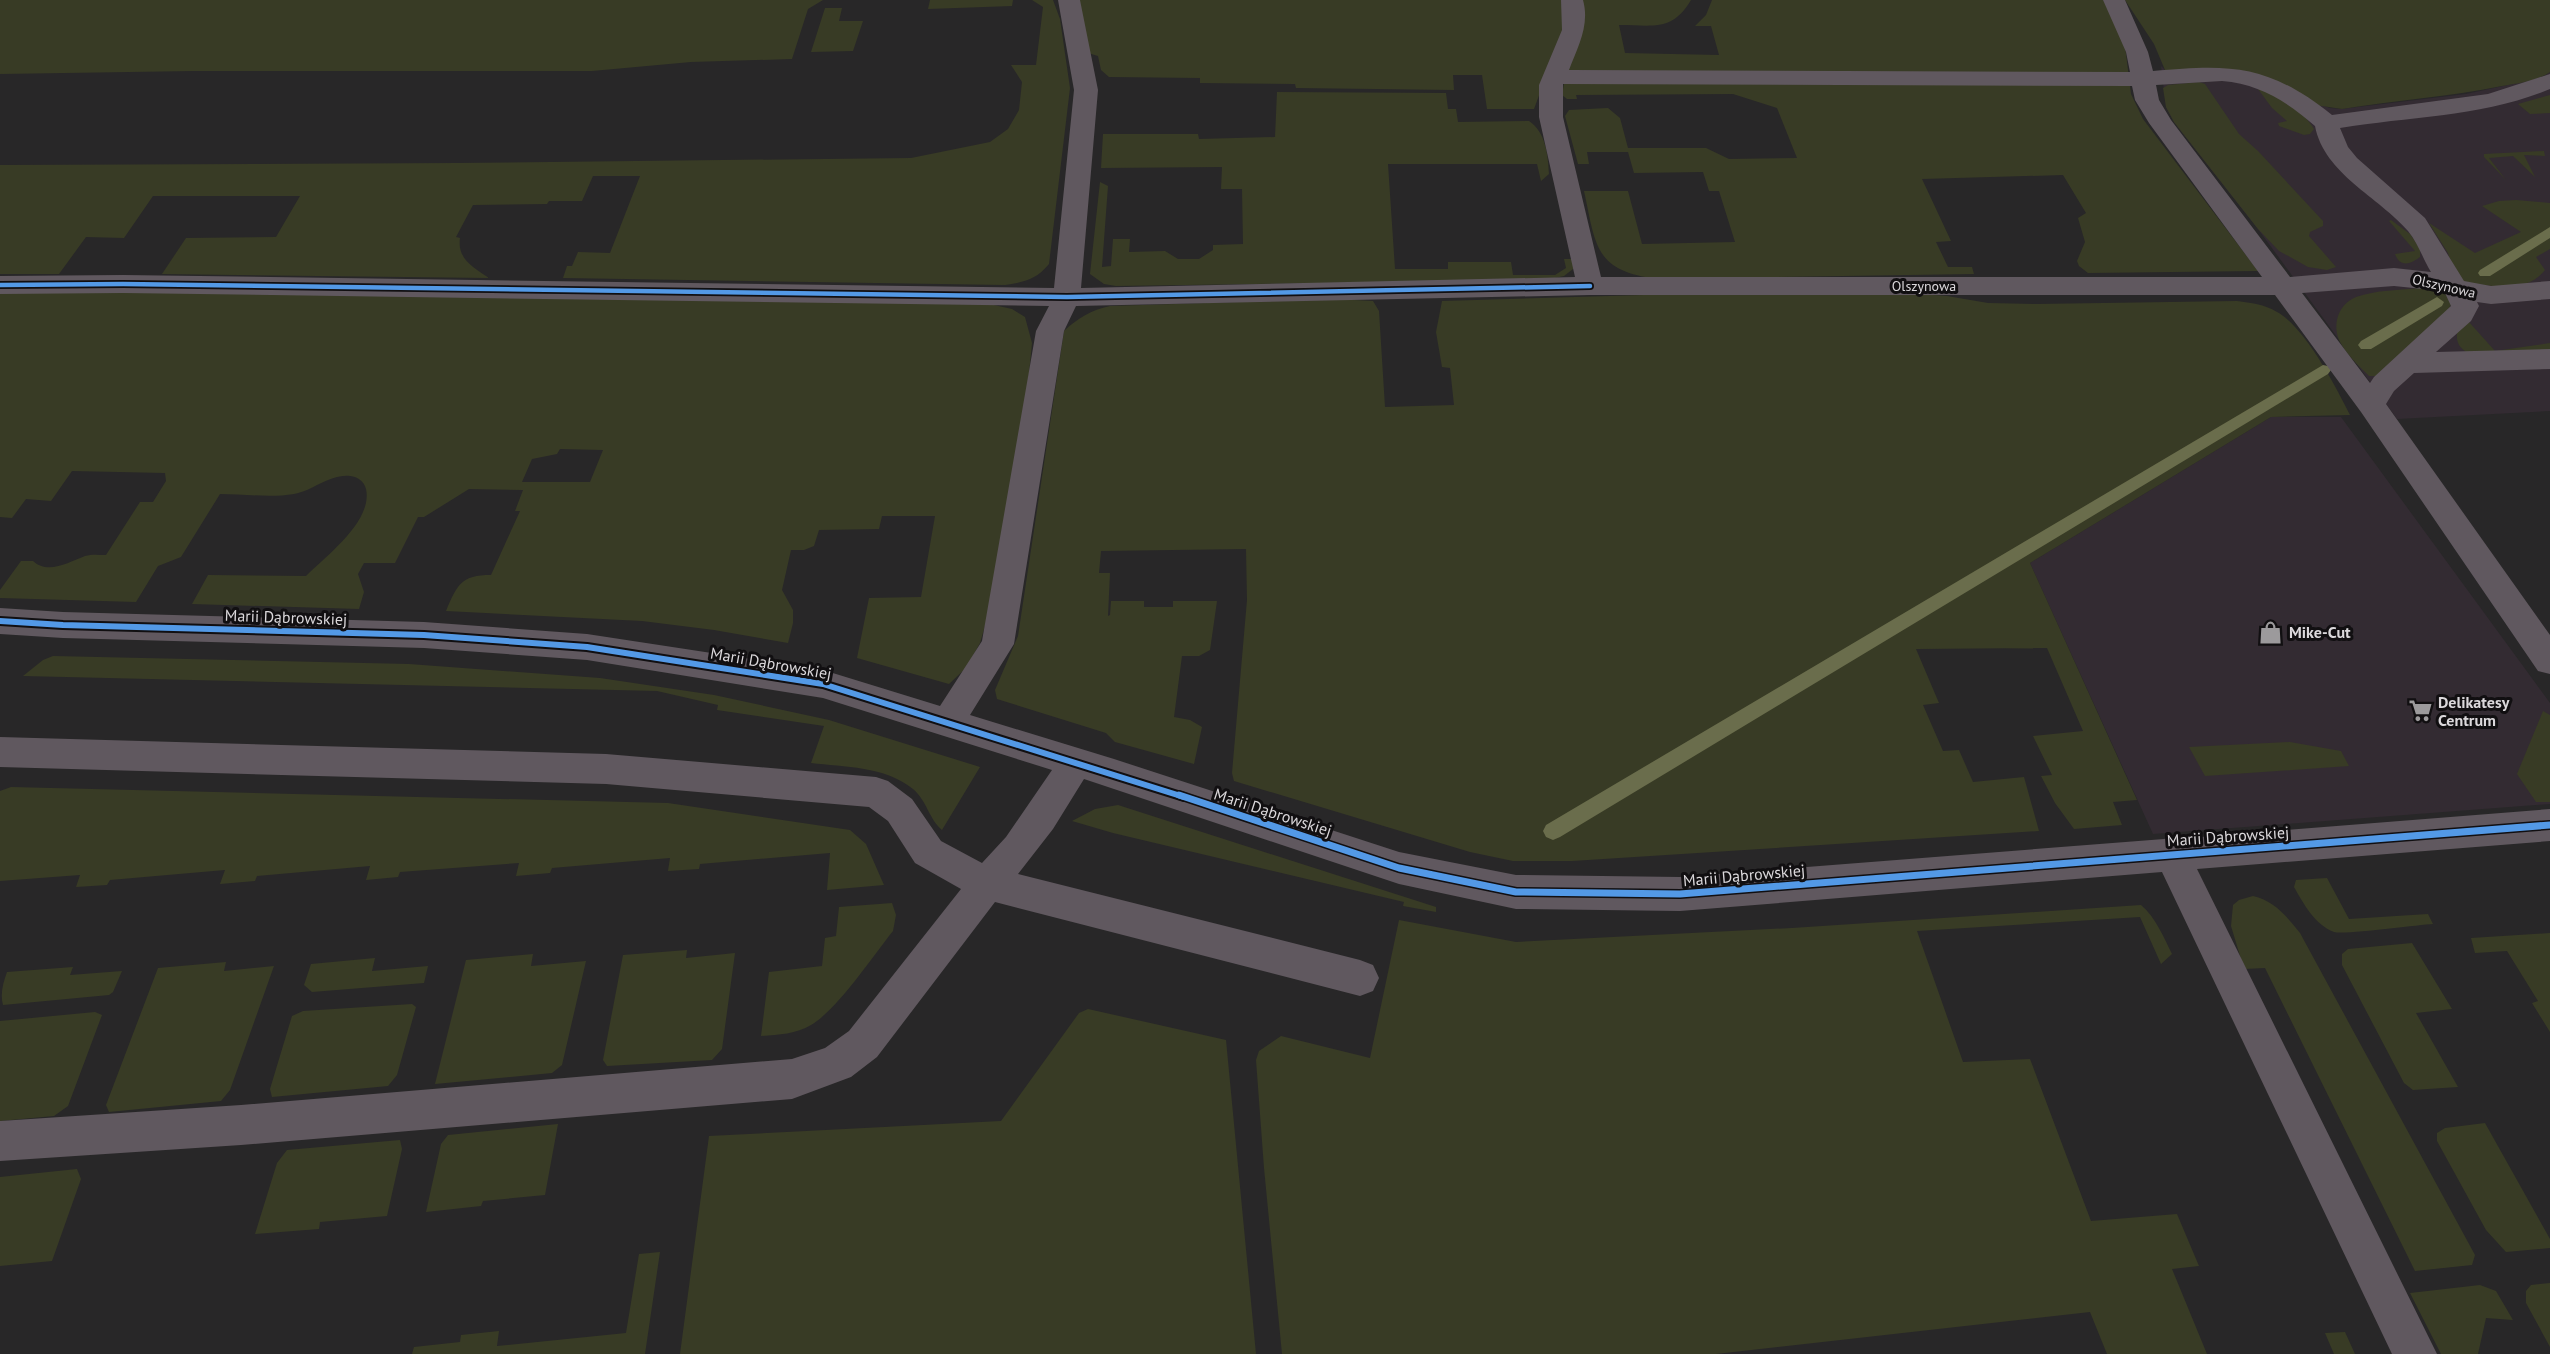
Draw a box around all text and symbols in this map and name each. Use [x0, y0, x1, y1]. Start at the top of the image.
street label: Olszynowa [2411, 270, 2477, 302]
street label: Olszynowa [1892, 277, 1956, 295]
street label: Marii Dąbrowskiej [224, 605, 348, 629]
shop icon: Mike-Cut [2258, 619, 2284, 645]
place label: Mike-Cut [2289, 622, 2351, 642]
street label: Marii Dąbrowskiej [709, 643, 833, 683]
place label: Delikatesy Centrum [2438, 692, 2510, 730]
supermarket icon: Delikatesy Centrum [2407, 698, 2433, 724]
street label: Marii Dąbrowskiej [1212, 784, 1334, 840]
street label: Marii Dąbrowskiej [2166, 822, 2290, 850]
street label: Marii Dąbrowskiej [1682, 860, 1806, 890]

